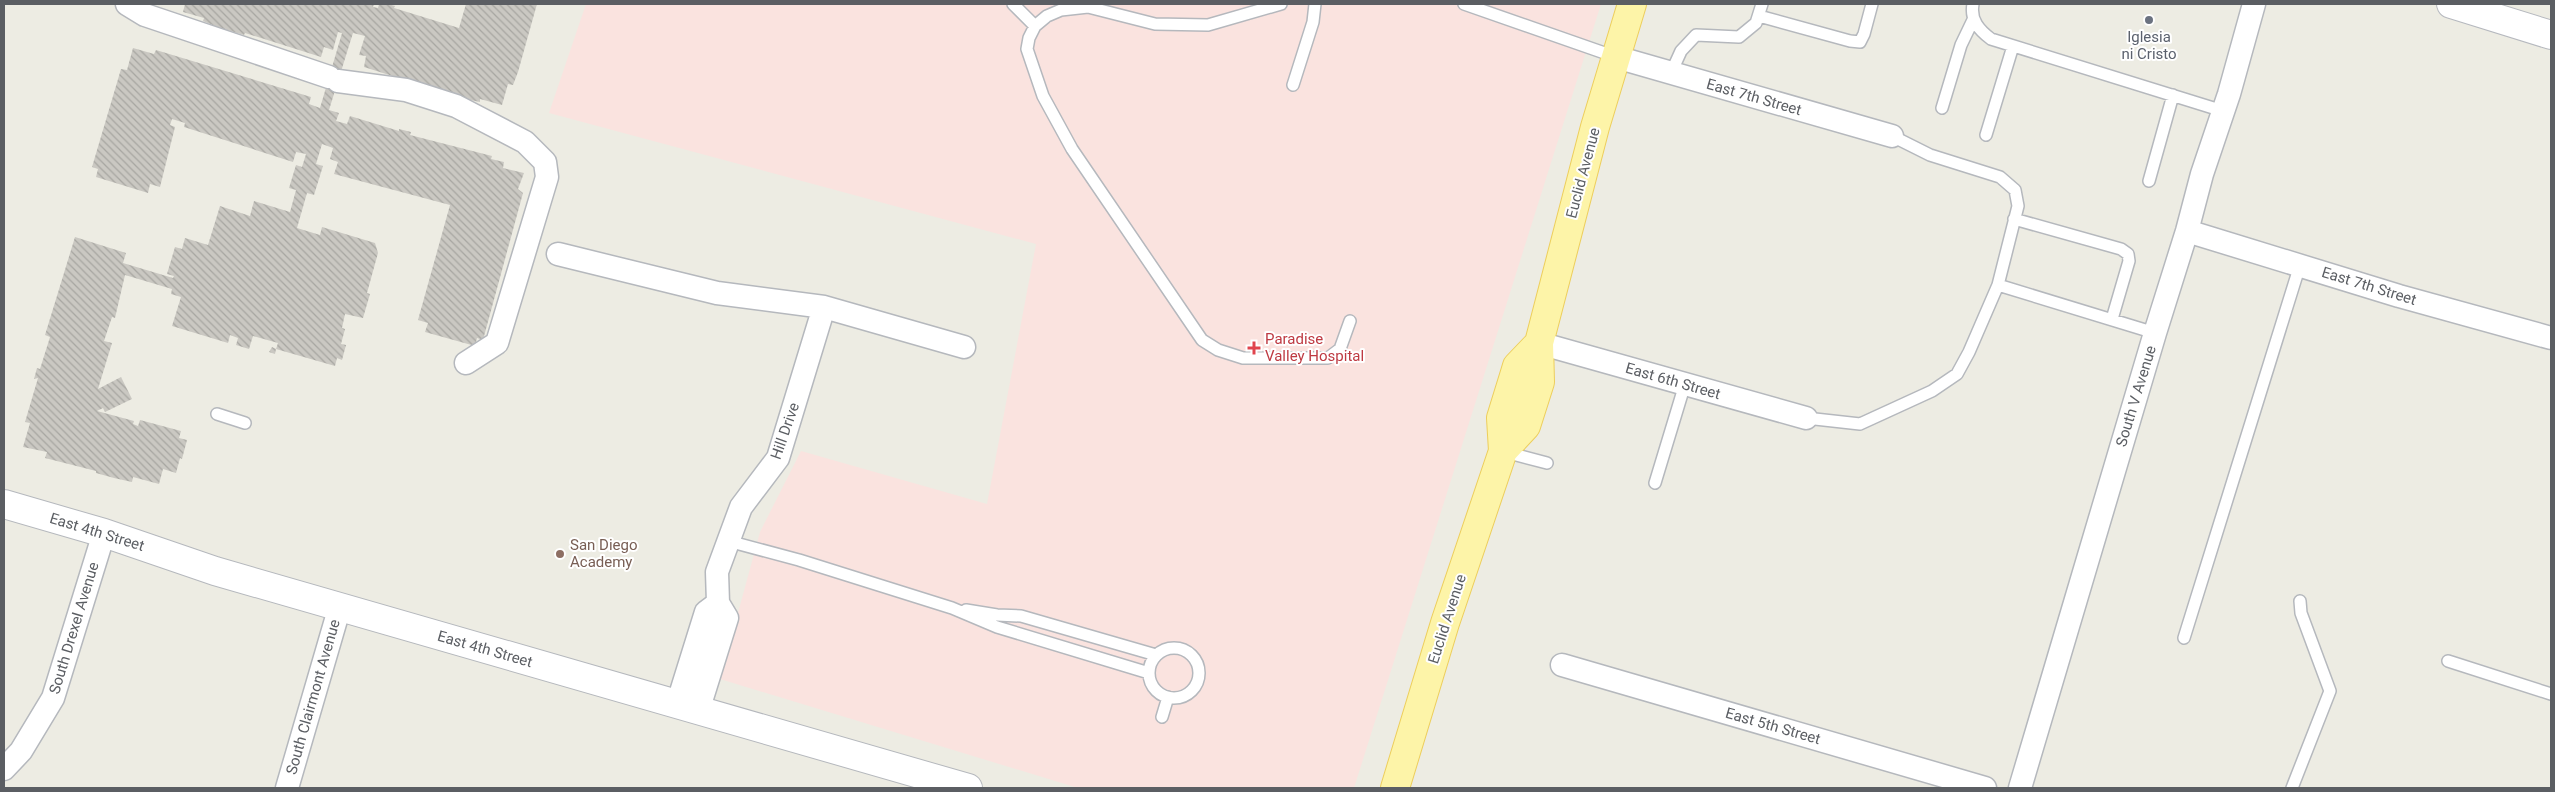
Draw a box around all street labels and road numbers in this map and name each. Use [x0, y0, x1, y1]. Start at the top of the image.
street label: East 7th Street [1704, 75, 1804, 119]
street label: Euclid Avenue [1562, 126, 1604, 220]
street label: East 7th Street [2320, 263, 2419, 309]
street label: South V Avenue [2112, 343, 2160, 449]
street label: East 6th Street [1623, 359, 1723, 403]
street label: Hill Drive [767, 400, 803, 462]
street label: East 4th Street [48, 509, 147, 555]
street label: South Drexel Avenue [45, 560, 103, 696]
street label: Euclid Avenue [1424, 572, 1470, 666]
street label: South Clairmont Avenue [282, 617, 344, 777]
street label: East 4th Street [435, 627, 535, 671]
street label: East 5th Street [1723, 704, 1823, 748]

